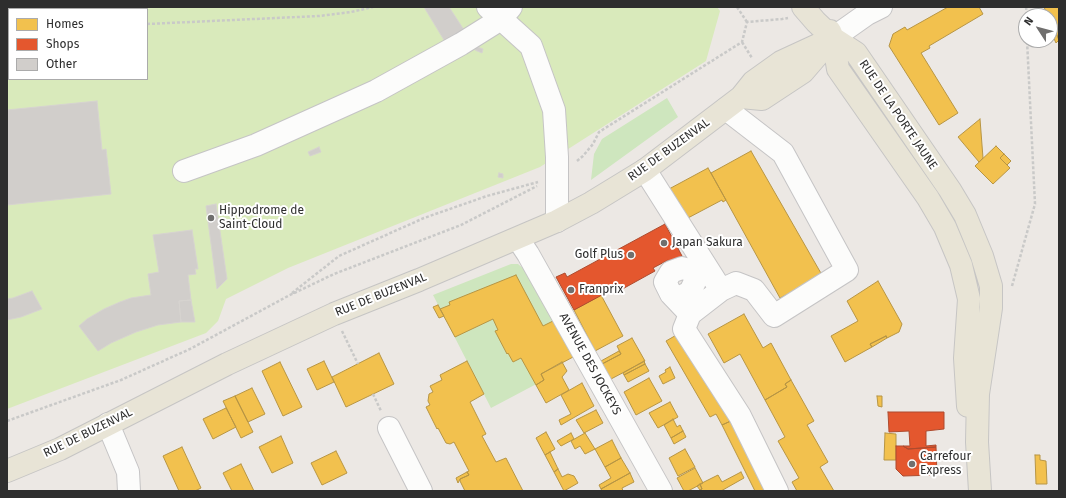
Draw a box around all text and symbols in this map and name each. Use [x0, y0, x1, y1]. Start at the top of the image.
legend [8, 8, 148, 80]
north arrow [1018, 8, 1058, 48]
text: N [1021, 14, 1036, 28]
text: Homes [46, 17, 84, 31]
text: Shops [46, 37, 79, 51]
text: Other [46, 57, 77, 71]
street label: RUE DE LA PORTE JAUNE [856, 57, 940, 173]
street label: RUE DE BUZENVAL [625, 116, 713, 184]
place label: Hippodrome de Saint-Cloud [219, 204, 304, 232]
marker: Hippodrome de Saint-Cloud [206, 213, 216, 223]
place label: Japan Sakura [672, 236, 743, 250]
marker: Japan Sakura [659, 238, 669, 248]
place label: Golf Plus [575, 248, 623, 262]
marker: Golf Plus [626, 250, 636, 260]
street label: RUE DE BUZENVAL [333, 270, 429, 320]
place label: Franprix [579, 283, 623, 297]
marker: Franprix [566, 285, 576, 295]
street label: AVENUE DES JOCKEYS [556, 311, 624, 417]
street label: RUE DE BUZENVAL [41, 405, 135, 461]
place label: Carrefour Express [920, 450, 971, 478]
marker: Carrefour Express [907, 459, 917, 469]

